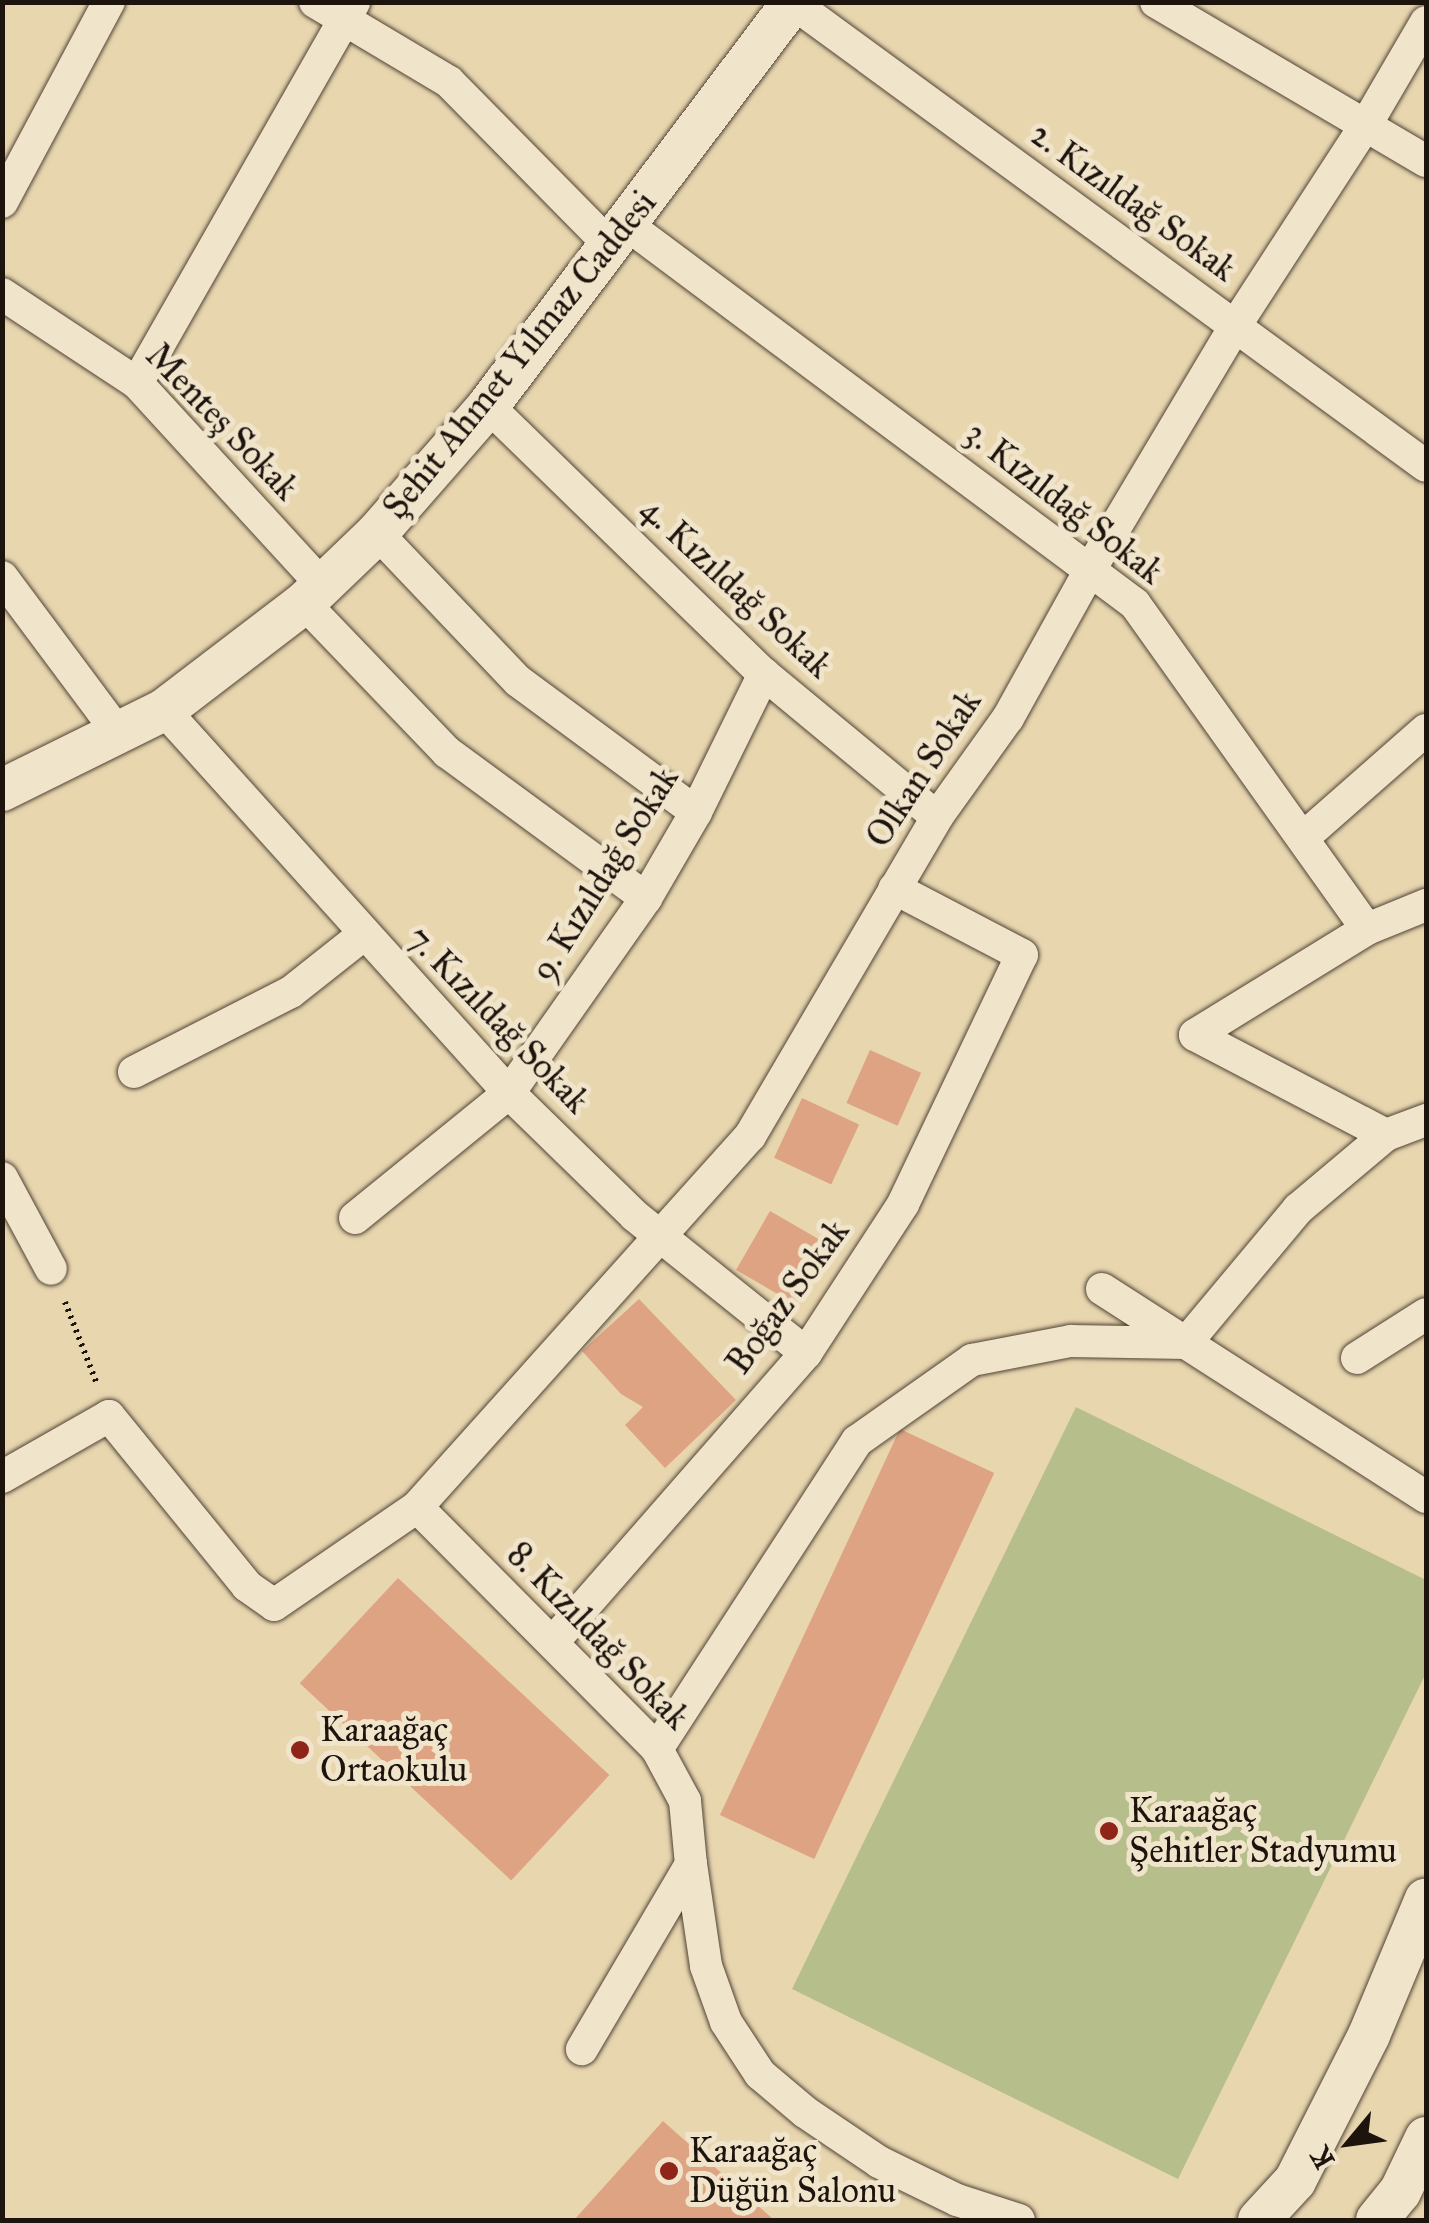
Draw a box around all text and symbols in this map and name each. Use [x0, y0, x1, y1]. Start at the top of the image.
street label: 2. Kızıldağ Sokak [1022, 113, 1244, 291]
street label: Şehit Ahmet Yılmaz Caddesi [375, 182, 665, 528]
street label: Menteş Sokak [137, 335, 307, 509]
street label: 3. Kızıldağ Sokak [957, 413, 1171, 593]
street label: 4. Kızıldağ Sokak [632, 489, 840, 687]
street label: Olkan Sokak [858, 683, 990, 855]
street label: 9. Kızıldağ Sokak [522, 759, 688, 989]
street label: 7. Kızıldağ Sokak [398, 918, 598, 1122]
street label: Boğaz Sokak [718, 1211, 858, 1383]
street label: 8. Kızıldağ Sokak [498, 1534, 698, 1738]
place label: Karaağaç Ortaokulu [320, 1709, 468, 1791]
marker: Karaağaç Ortaokulu [289, 1739, 311, 1761]
place label: Karaağaç Şehitler Stadyumu [1129, 1790, 1397, 1872]
marker: Karaağaç Şehitler Stadyumu [1098, 1820, 1120, 1842]
north arrow [1299, 2093, 1399, 2193]
place label: Karaağaç Düğün Salonu [689, 2130, 896, 2212]
text: K [1302, 2141, 1342, 2175]
marker: Karaağaç Düğün Salonu [658, 2160, 680, 2182]

